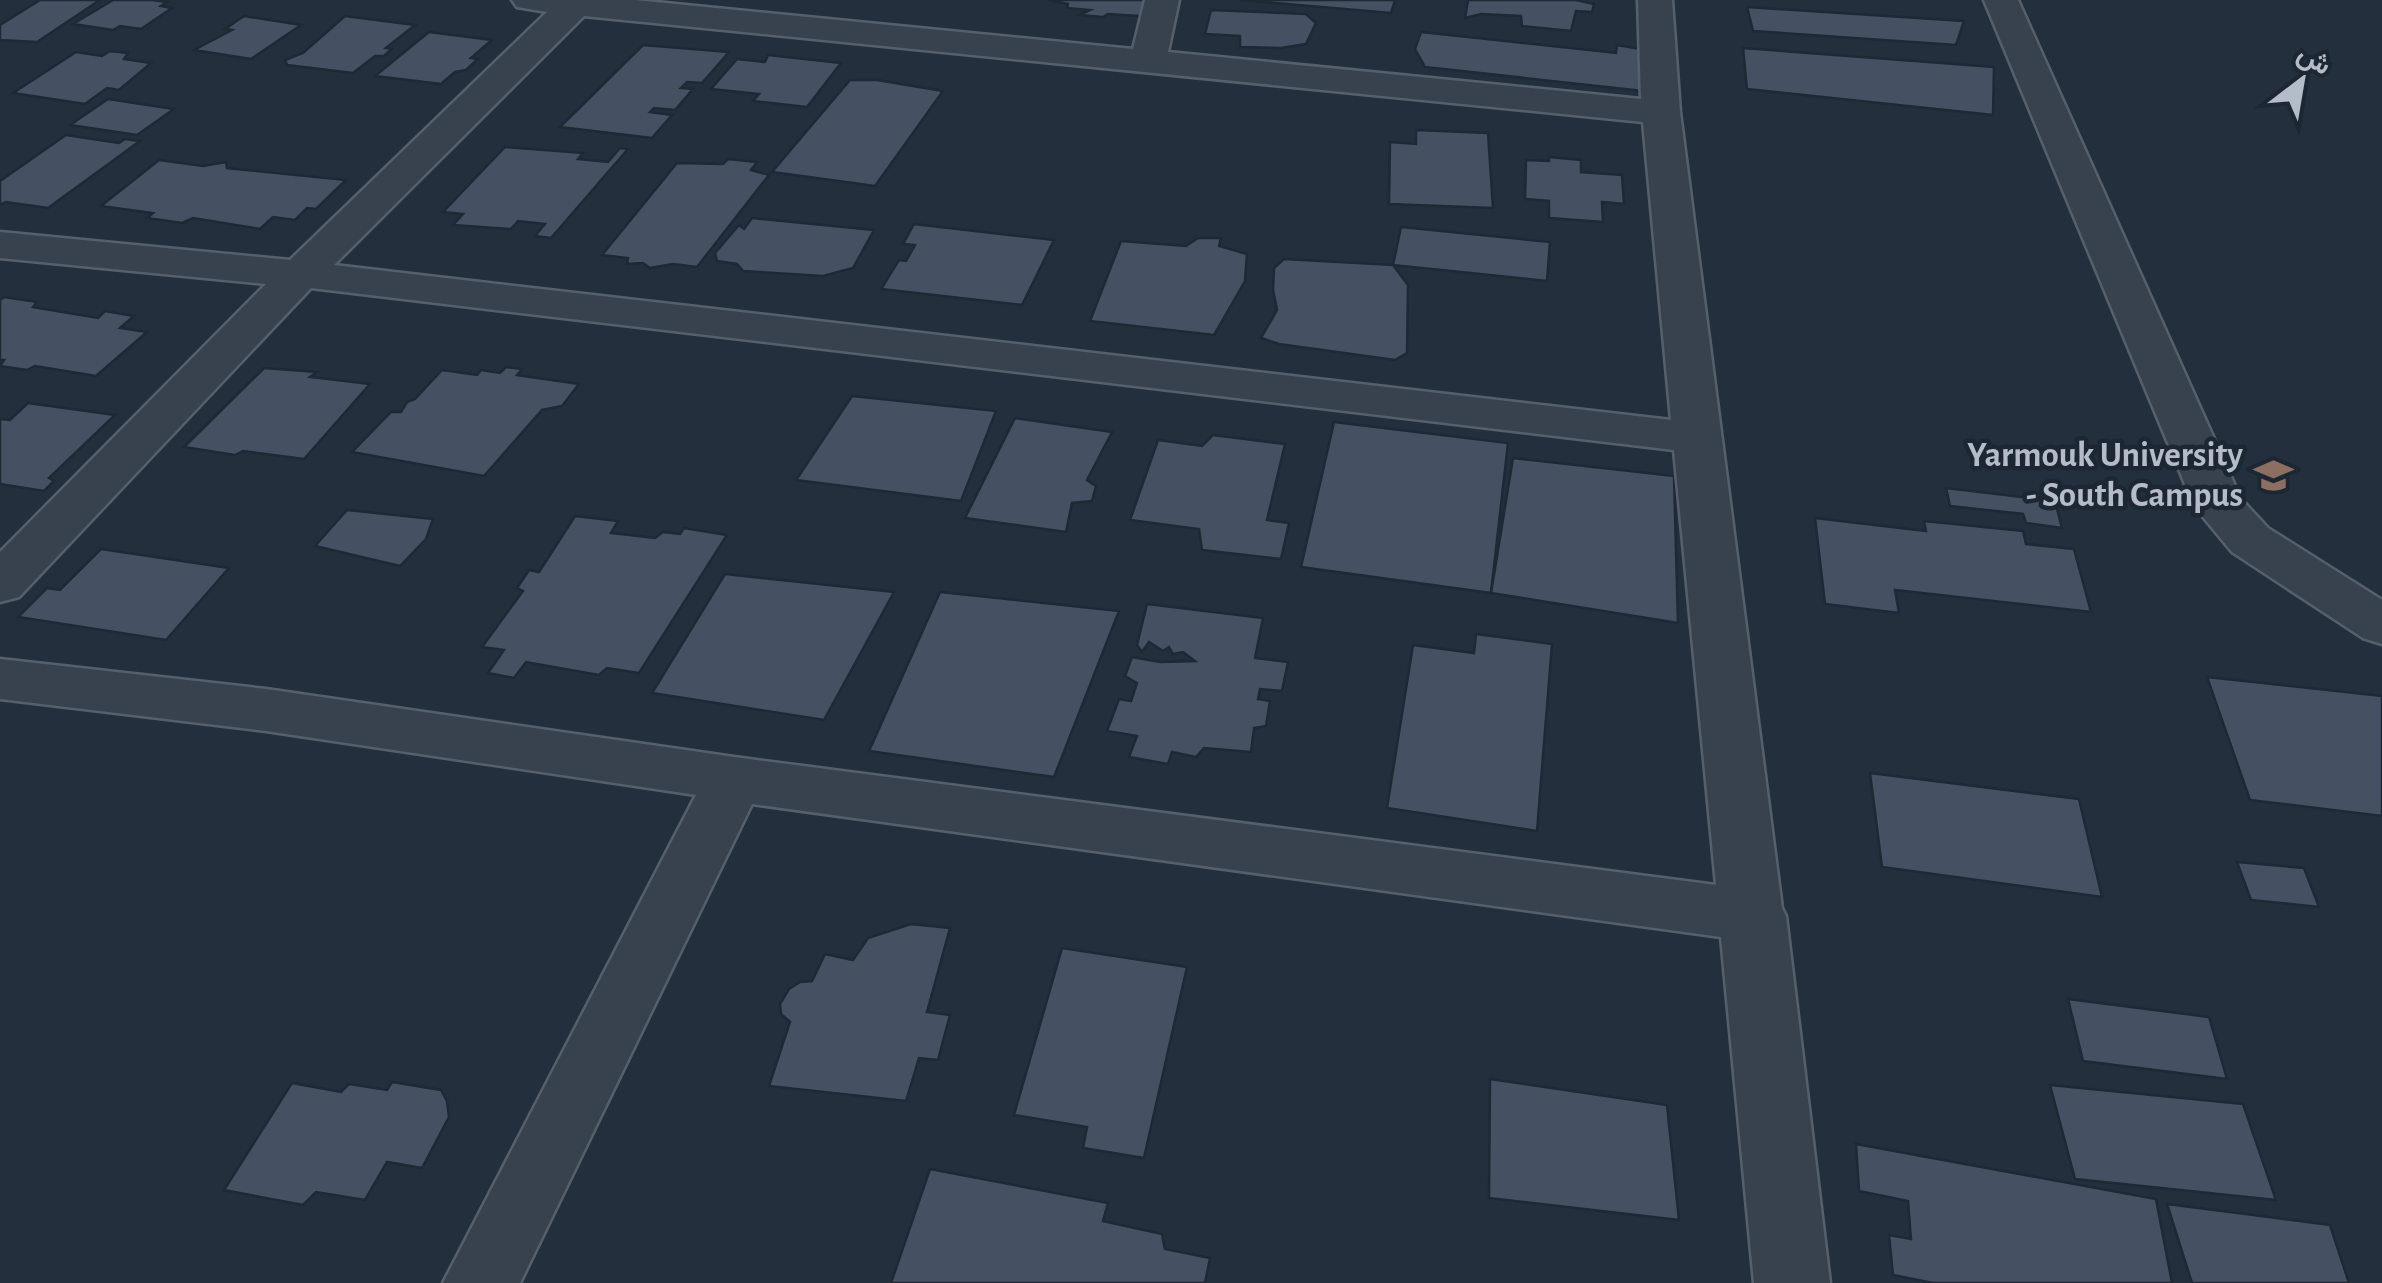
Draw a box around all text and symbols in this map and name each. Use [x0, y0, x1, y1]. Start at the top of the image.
north arrow [2252, 30, 2352, 130]
text: ش [2292, 40, 2335, 82]
place label: Yarmouk University - South Campus [1967, 438, 2243, 513]
school or university icon: Yarmouk University - South Campus [2252, 454, 2294, 496]

